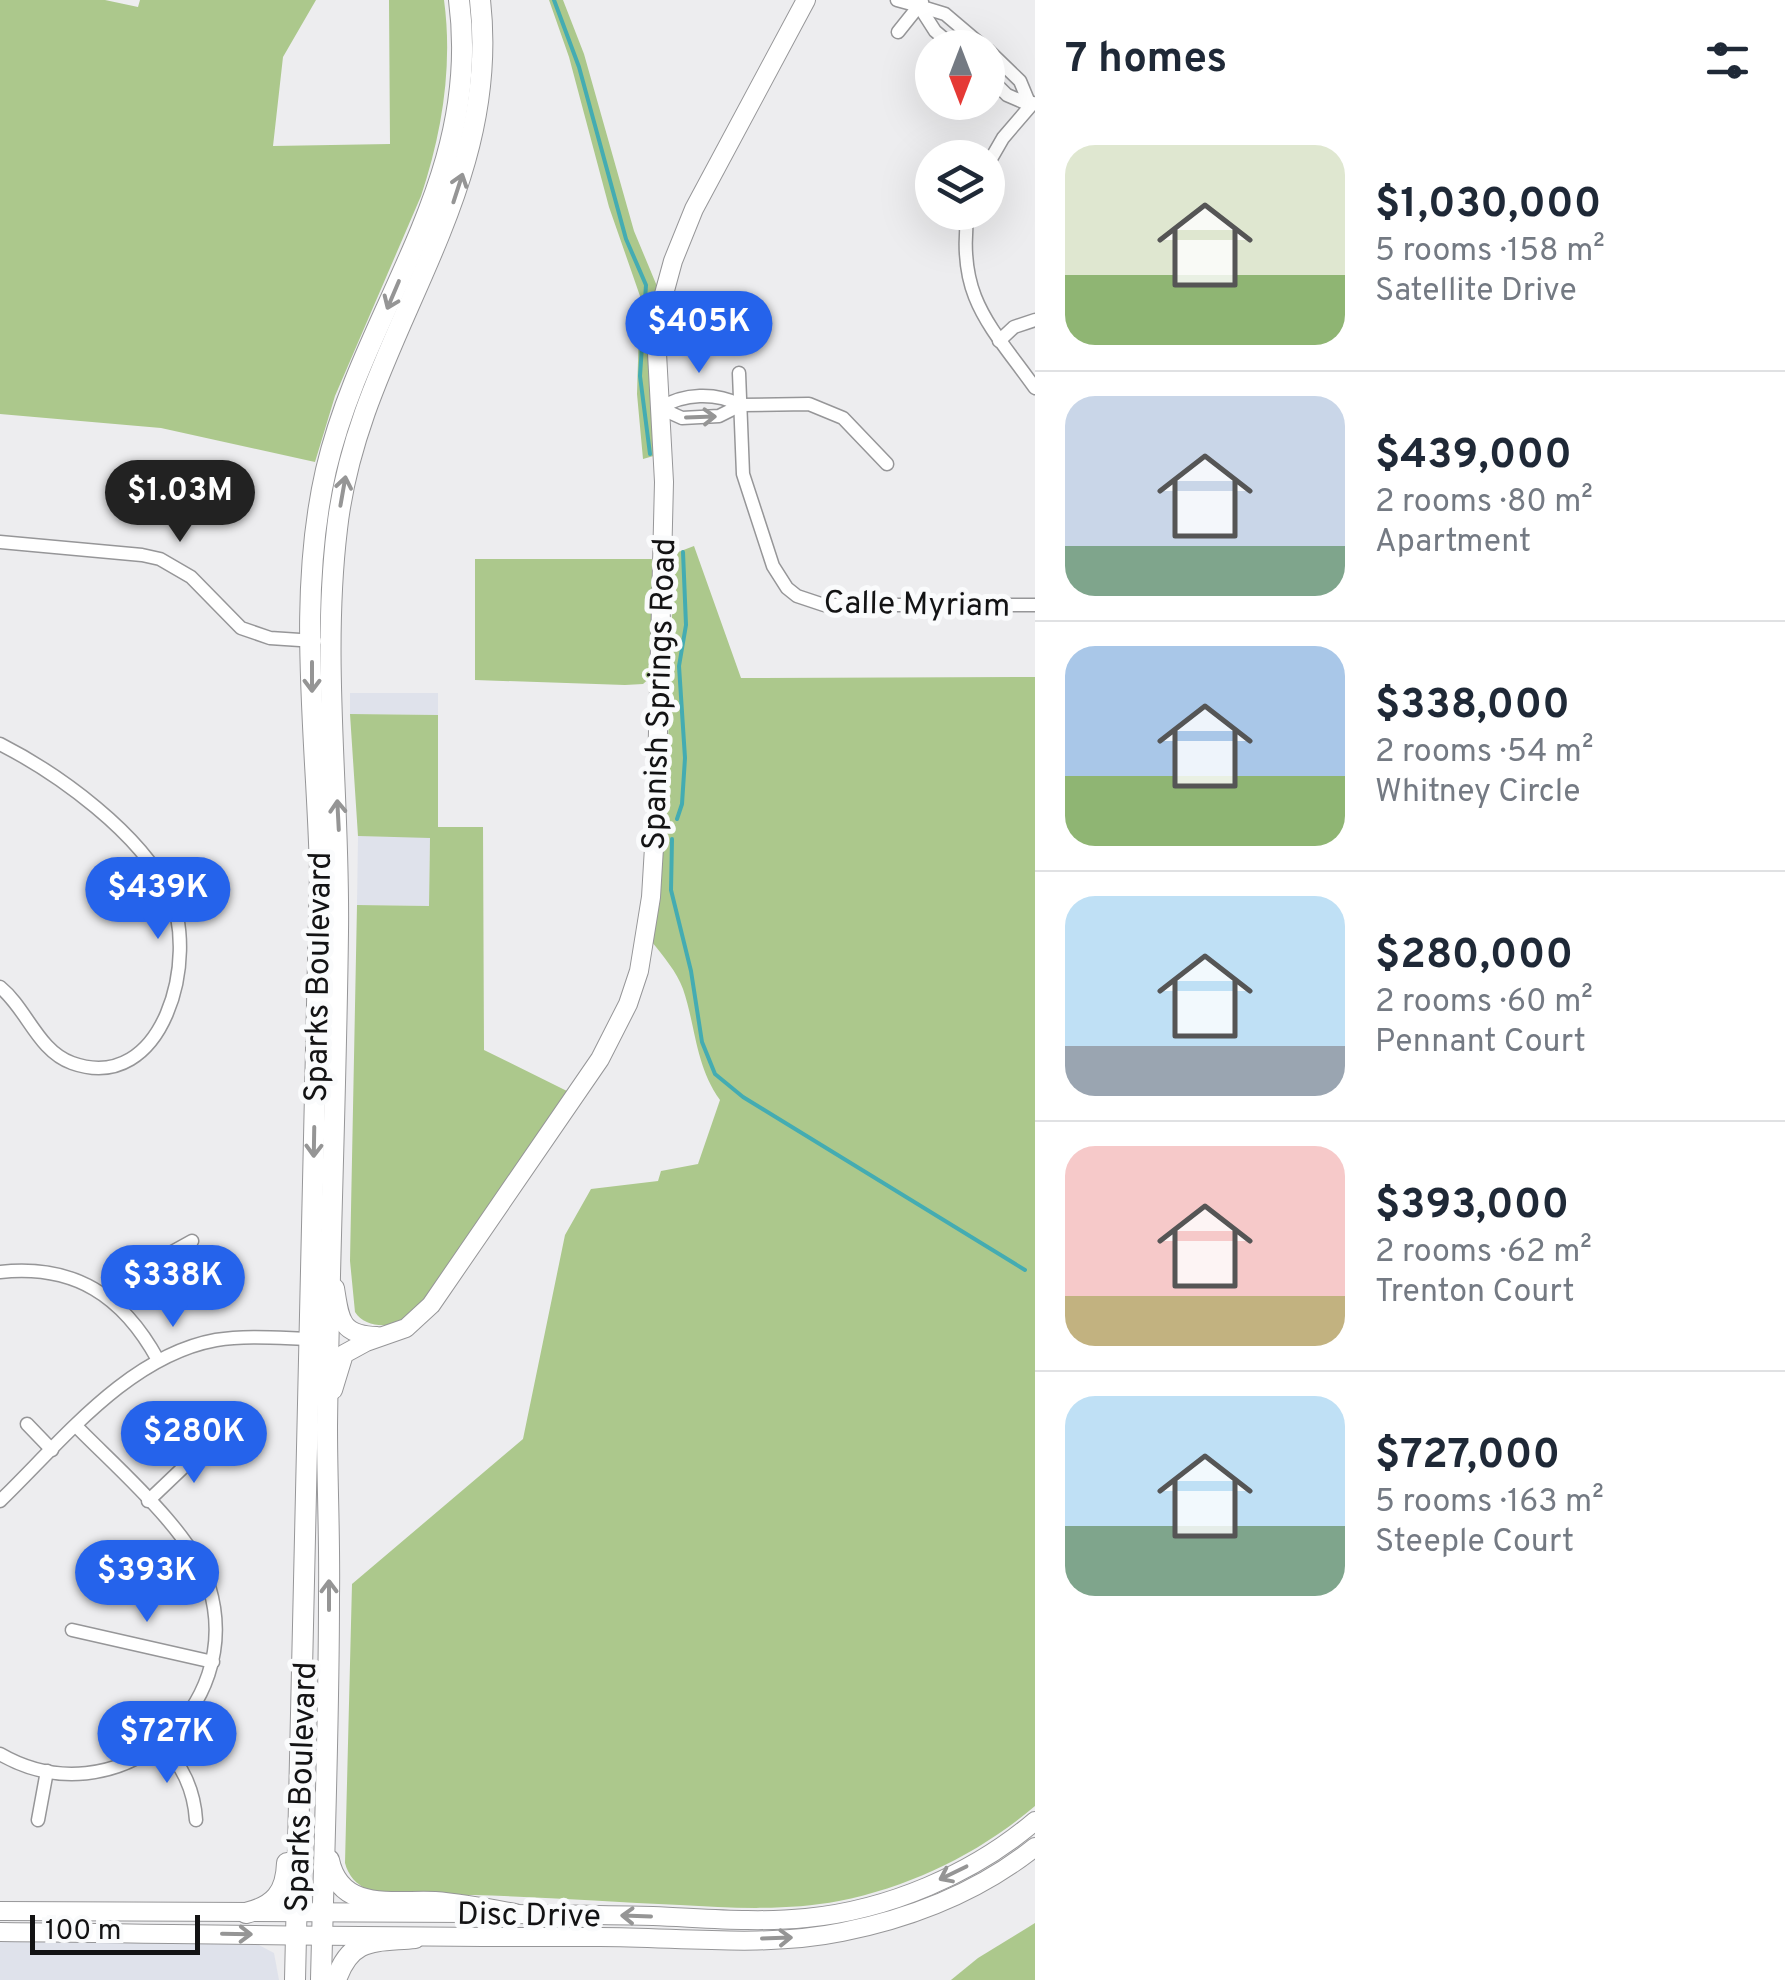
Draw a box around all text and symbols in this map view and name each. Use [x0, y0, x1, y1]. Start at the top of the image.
north arrow [915, 30, 1005, 120]
map controls [915, 30, 1005, 230]
icon: filters [1700, 33, 1755, 88]
text: 7 homes [1065, 34, 1227, 87]
button: layers [915, 140, 1005, 230]
one-way arrow [451, 172, 469, 204]
text: $1,030,000 [1375, 179, 1601, 232]
icon: home [1145, 185, 1265, 305]
text: 5 rooms · 158 m² [1375, 232, 1605, 272]
text: Satellite Drive [1375, 272, 1577, 312]
one-way arrow [383, 279, 401, 310]
pin: $405K [629, 291, 769, 376]
text: $405K [647, 303, 751, 343]
one-way arrow [684, 407, 716, 426]
text: $439,000 [1375, 430, 1572, 483]
icon: home [1145, 436, 1265, 556]
pin: $1.03M [99, 460, 261, 545]
text: $1.03M [127, 472, 233, 512]
one-way arrow [334, 475, 353, 508]
text: 2 rooms · 80 m² [1375, 483, 1593, 523]
text: Apartment [1375, 523, 1531, 563]
street label: Spanish Springs Road [636, 537, 686, 851]
street label: Calle Myriam [823, 584, 1011, 628]
one-way arrow [302, 660, 322, 692]
text: $338,000 [1375, 680, 1570, 733]
icon: home [1145, 686, 1265, 806]
text: 2 rooms · 54 m² [1375, 733, 1594, 773]
text: Whitney Circle [1375, 773, 1580, 813]
one-way arrow [328, 799, 347, 831]
street label: Sparks Boulevard [298, 851, 342, 1103]
pin: $439K [88, 857, 228, 942]
text: $439K [107, 869, 209, 909]
text: $280,000 [1375, 930, 1573, 983]
icon: home [1145, 936, 1265, 1056]
text: 2 rooms · 60 m² [1375, 983, 1593, 1023]
text: Pennant Court [1375, 1023, 1586, 1063]
one-way arrow [305, 1125, 324, 1157]
text: $393,000 [1375, 1180, 1569, 1233]
icon: home [1145, 1186, 1265, 1306]
text: 2 rooms · 62 m² [1375, 1233, 1592, 1273]
pin: $338K [103, 1245, 243, 1330]
text: $338K [123, 1257, 223, 1297]
text: Trenton Court [1375, 1273, 1575, 1313]
pin: $280K [124, 1401, 264, 1486]
text: $280K [143, 1413, 245, 1453]
text: $727,000 [1375, 1430, 1560, 1483]
icon: home [1145, 1436, 1265, 1556]
text: 5 rooms · 163 m² [1375, 1483, 1604, 1523]
text: Steeple Court [1375, 1523, 1574, 1563]
pin: $393K [77, 1540, 217, 1625]
text: $393K [97, 1552, 197, 1592]
one-way arrow [320, 1579, 338, 1612]
street label: Sparks Boulevard [279, 1661, 327, 1913]
pin: $727K [97, 1701, 237, 1786]
text: $727K [119, 1713, 215, 1753]
one-way arrow [939, 1865, 969, 1884]
street label: Disc Drive [457, 1896, 601, 1938]
one-way arrow [620, 1906, 652, 1925]
scale bar [30, 1910, 200, 1954]
text: 100 m [45, 1914, 121, 1950]
one-way arrow [220, 1924, 253, 1944]
one-way arrow [760, 1929, 792, 1948]

